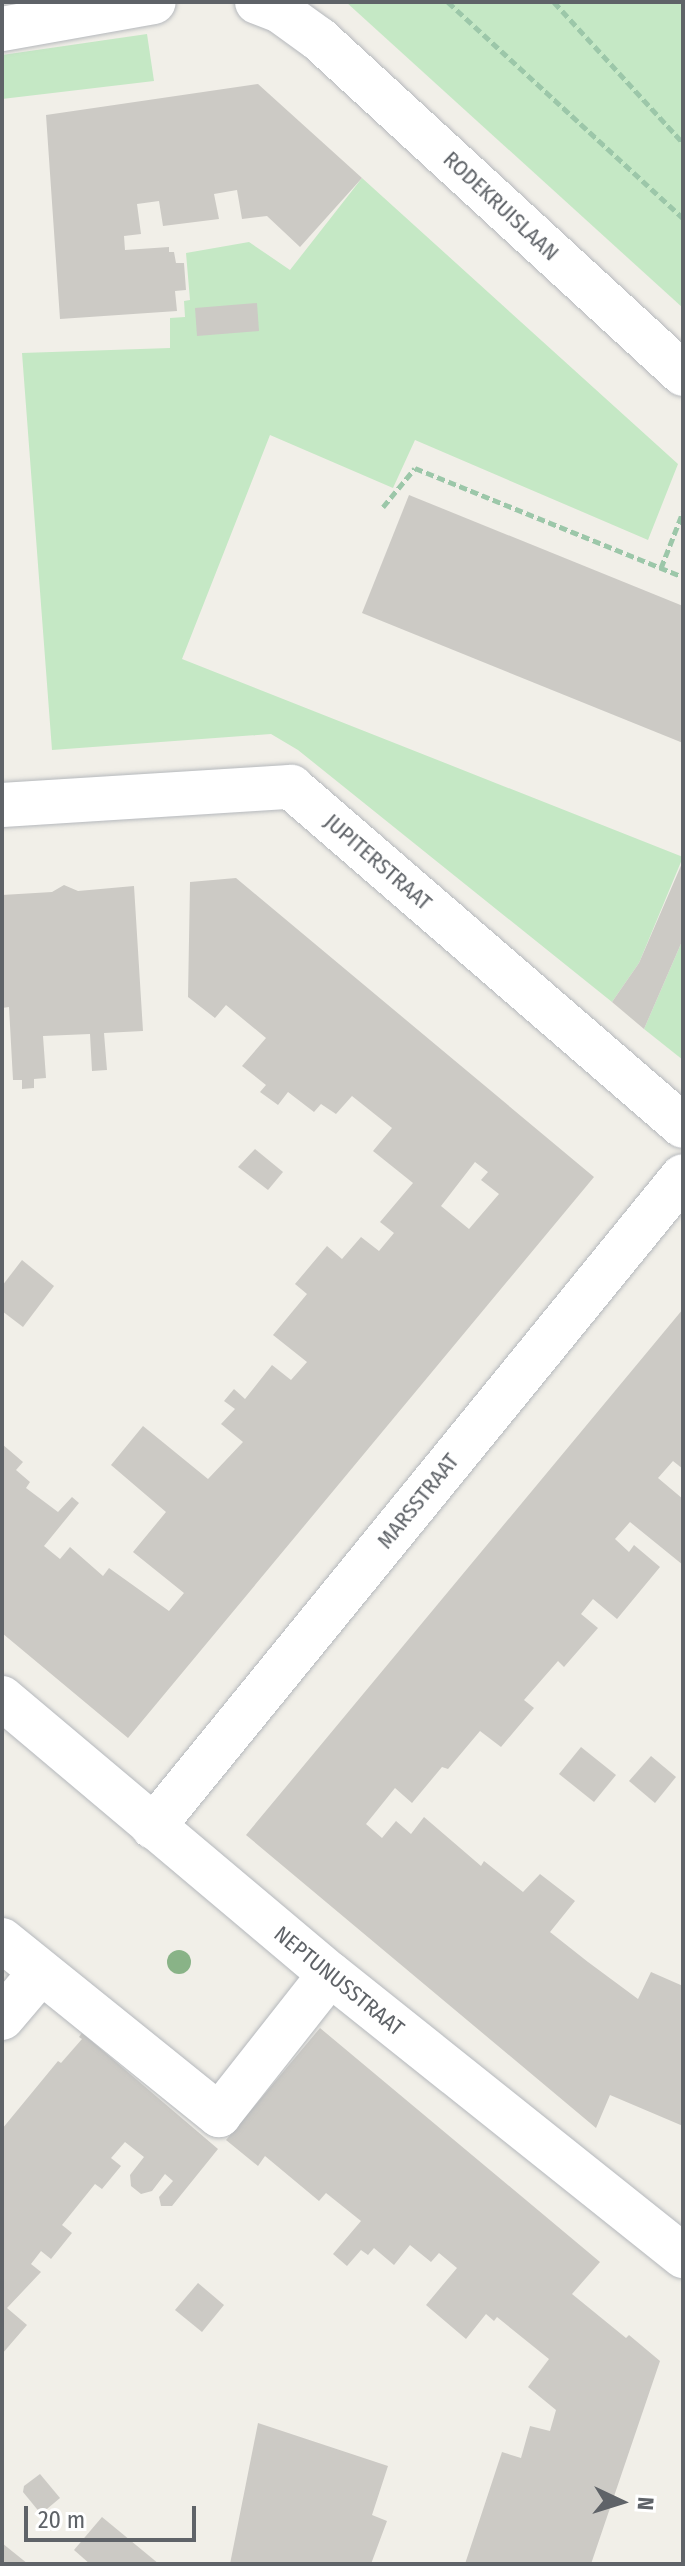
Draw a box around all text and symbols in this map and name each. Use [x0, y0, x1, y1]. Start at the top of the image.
street label: RODEKRUISLAAN [438, 146, 564, 266]
street label: JUPITERSTRAAT [319, 808, 437, 916]
street label: MARSSTRAAT [372, 1448, 464, 1554]
street label: NEPTUNUSSTRAAT [269, 1921, 409, 2041]
north arrow [581, 2462, 661, 2542]
scale bar [28, 2490, 200, 2540]
text: N [632, 2496, 659, 2511]
text: 20 m [38, 2506, 85, 2534]

